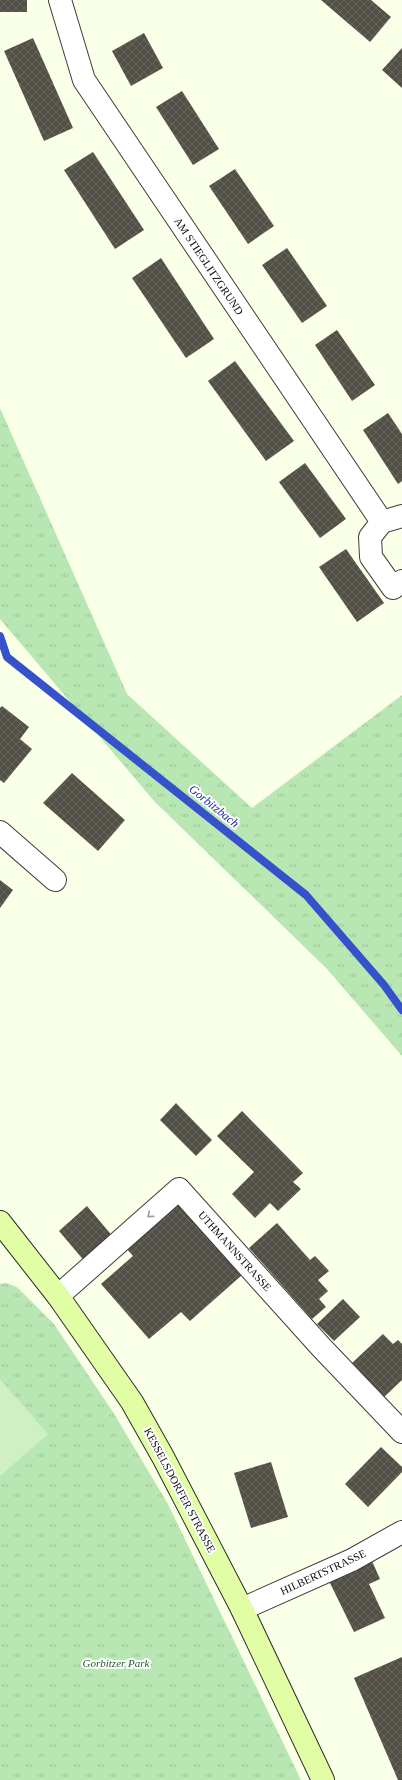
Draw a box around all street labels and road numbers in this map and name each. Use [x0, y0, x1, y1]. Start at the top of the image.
street label: AM STIEGLITZGRUND [172, 215, 246, 317]
street label: UTHMANNSTRASSE [196, 1209, 274, 1294]
street label: KESSELSDORFER STRASSE [142, 1426, 218, 1555]
street label: HILBERTSTRASSE [278, 1547, 368, 1597]

